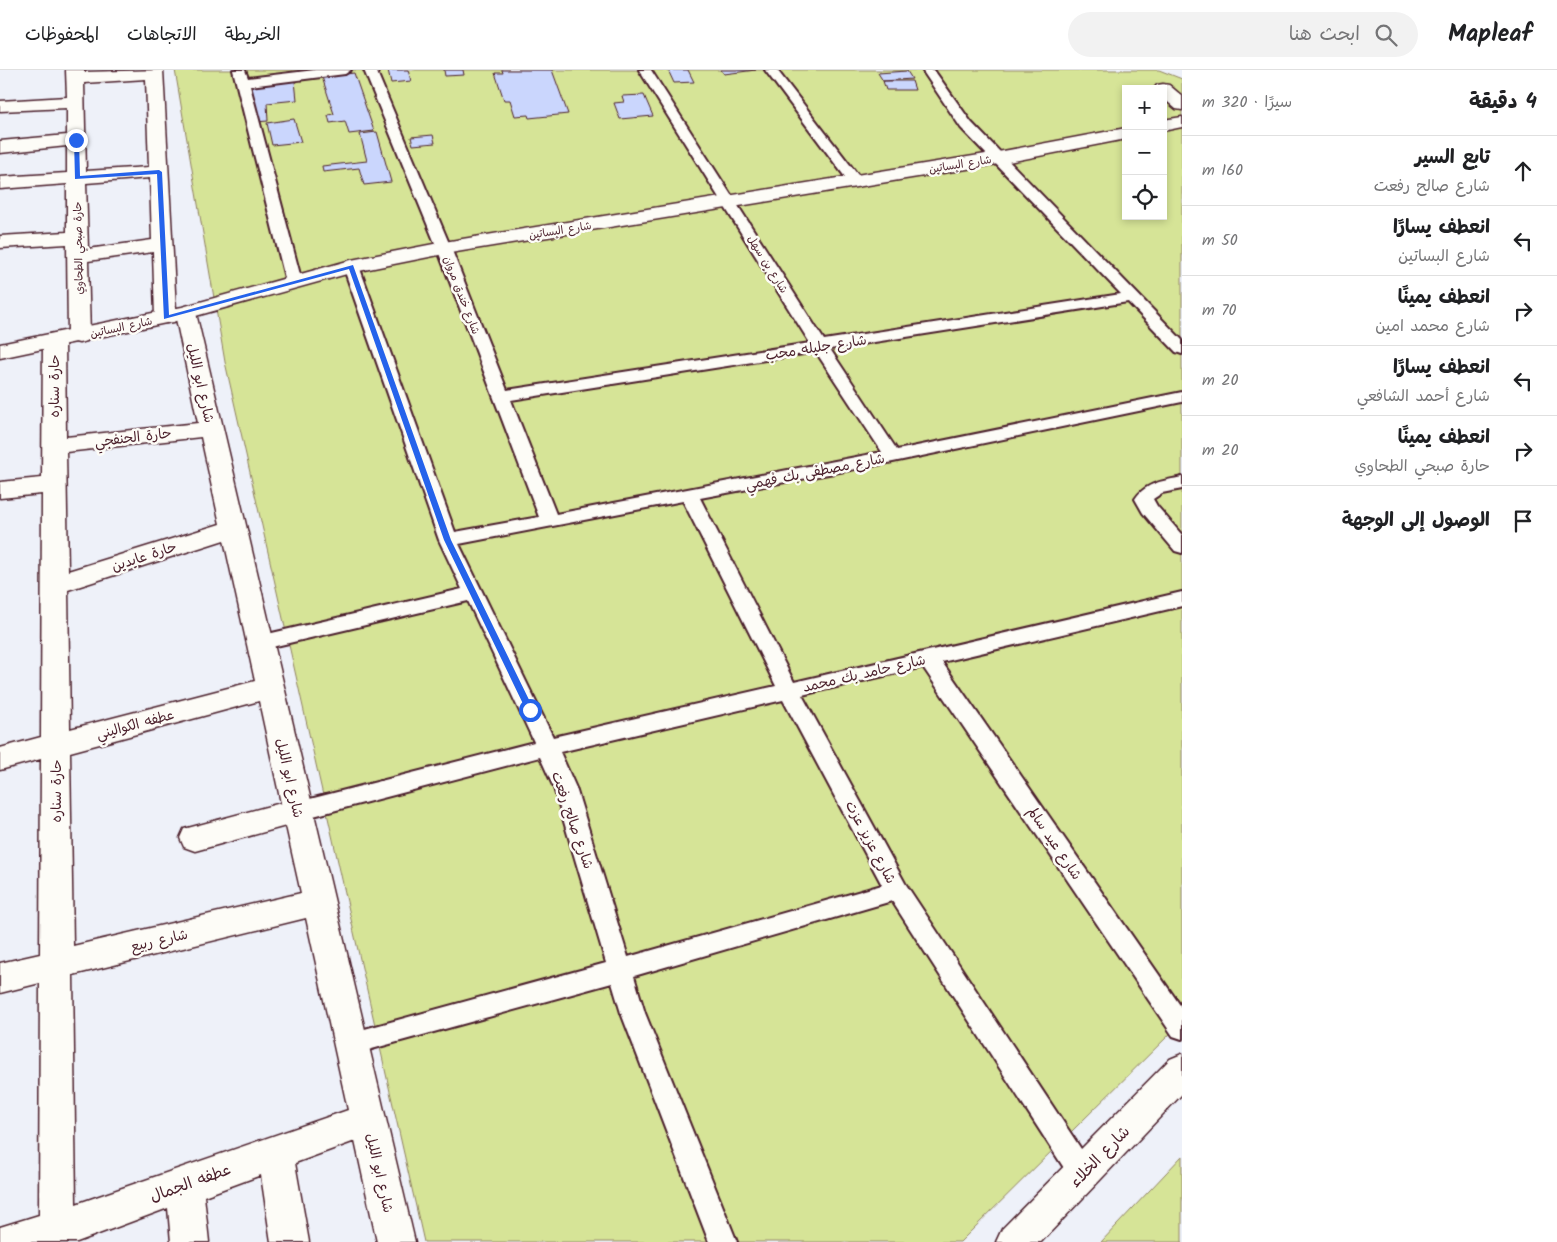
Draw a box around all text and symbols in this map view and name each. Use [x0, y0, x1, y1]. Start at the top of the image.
search box [1068, 12, 1418, 57]
text: Mapleaf [1448, 15, 1532, 54]
text: ابحث هنا [1289, 20, 1360, 50]
text: المحفوظات [25, 21, 99, 50]
text: الاتجاهات [127, 21, 197, 50]
text: الخريطة [225, 21, 281, 50]
icon: search [1372, 21, 1400, 49]
map controls [1122, 85, 1167, 220]
button: + [1122, 85, 1167, 130]
text: 4 دقيقة [1469, 86, 1537, 119]
text: سيرًا · 320 m [1202, 90, 1292, 115]
route end [65, 129, 88, 152]
button: − [1122, 130, 1167, 175]
text: تابع السير [1415, 143, 1490, 173]
street label: شارع البساتين [928, 151, 993, 179]
icon: ahead [1509, 157, 1537, 185]
text: 160 m [1202, 158, 1243, 183]
text: شارع صالح رفعت [1374, 174, 1490, 199]
button: locate [1122, 175, 1167, 220]
street label: حارة صبحي الطحاوي [69, 201, 90, 295]
text: انعطف يسارًا [1393, 213, 1490, 243]
street label: شارع البساتين [528, 217, 593, 245]
icon: left [1509, 227, 1537, 255]
text: 50 m [1202, 228, 1238, 253]
street label: شارع بن سهل [742, 232, 792, 297]
text: شارع البساتين [1398, 244, 1490, 269]
street label: شارع خندق مروان [438, 254, 484, 337]
text: انعطف يمينًا [1398, 283, 1490, 313]
icon: right [1509, 297, 1537, 325]
text: 70 m [1202, 298, 1237, 323]
street label: شارع البساتين [88, 313, 154, 343]
text: شارع محمد امين [1375, 314, 1490, 339]
street label: شارع جليله محب [764, 329, 868, 367]
street label: شارع ابو الليل [180, 341, 220, 425]
text: انعطف يسارًا [1393, 353, 1490, 383]
street label: حارة سناره [44, 355, 66, 417]
icon: left [1509, 367, 1537, 395]
text: 20 m [1202, 368, 1238, 393]
text: شارع أحمد الشافعي [1357, 384, 1490, 409]
street label: حارة الحنفجي [93, 422, 173, 455]
text: انعطف يمينًا [1398, 423, 1490, 453]
icon: right [1509, 437, 1537, 465]
text: 20 m [1202, 438, 1238, 463]
street label: شارع مصطفى بك فهمي [744, 448, 887, 497]
text: حارة صبحي الطحاوي [1354, 454, 1490, 479]
text: الوصول إلى الوجهة [1342, 506, 1490, 536]
icon: arrive [1509, 507, 1537, 535]
street label: حارة عابدين [109, 536, 180, 578]
street label: شارع حامد بك محمد [801, 649, 928, 699]
route start [519, 699, 542, 722]
street label: عطفه الكواليني [94, 704, 177, 747]
street label: شارع ابو الليل [269, 736, 309, 820]
street label: حارة سناره [46, 760, 68, 822]
street label: شارع صالح رفعت [545, 769, 599, 872]
street label: شارع عزيز عزت [839, 797, 901, 888]
street label: شارع عيد سالم [1021, 802, 1087, 885]
street label: شارع ربيع [128, 924, 190, 958]
street label: شارع الخلاء [1064, 1120, 1136, 1194]
street label: شارع ابو الليل [359, 1131, 399, 1215]
street label: عطفه الجمال [147, 1157, 235, 1210]

